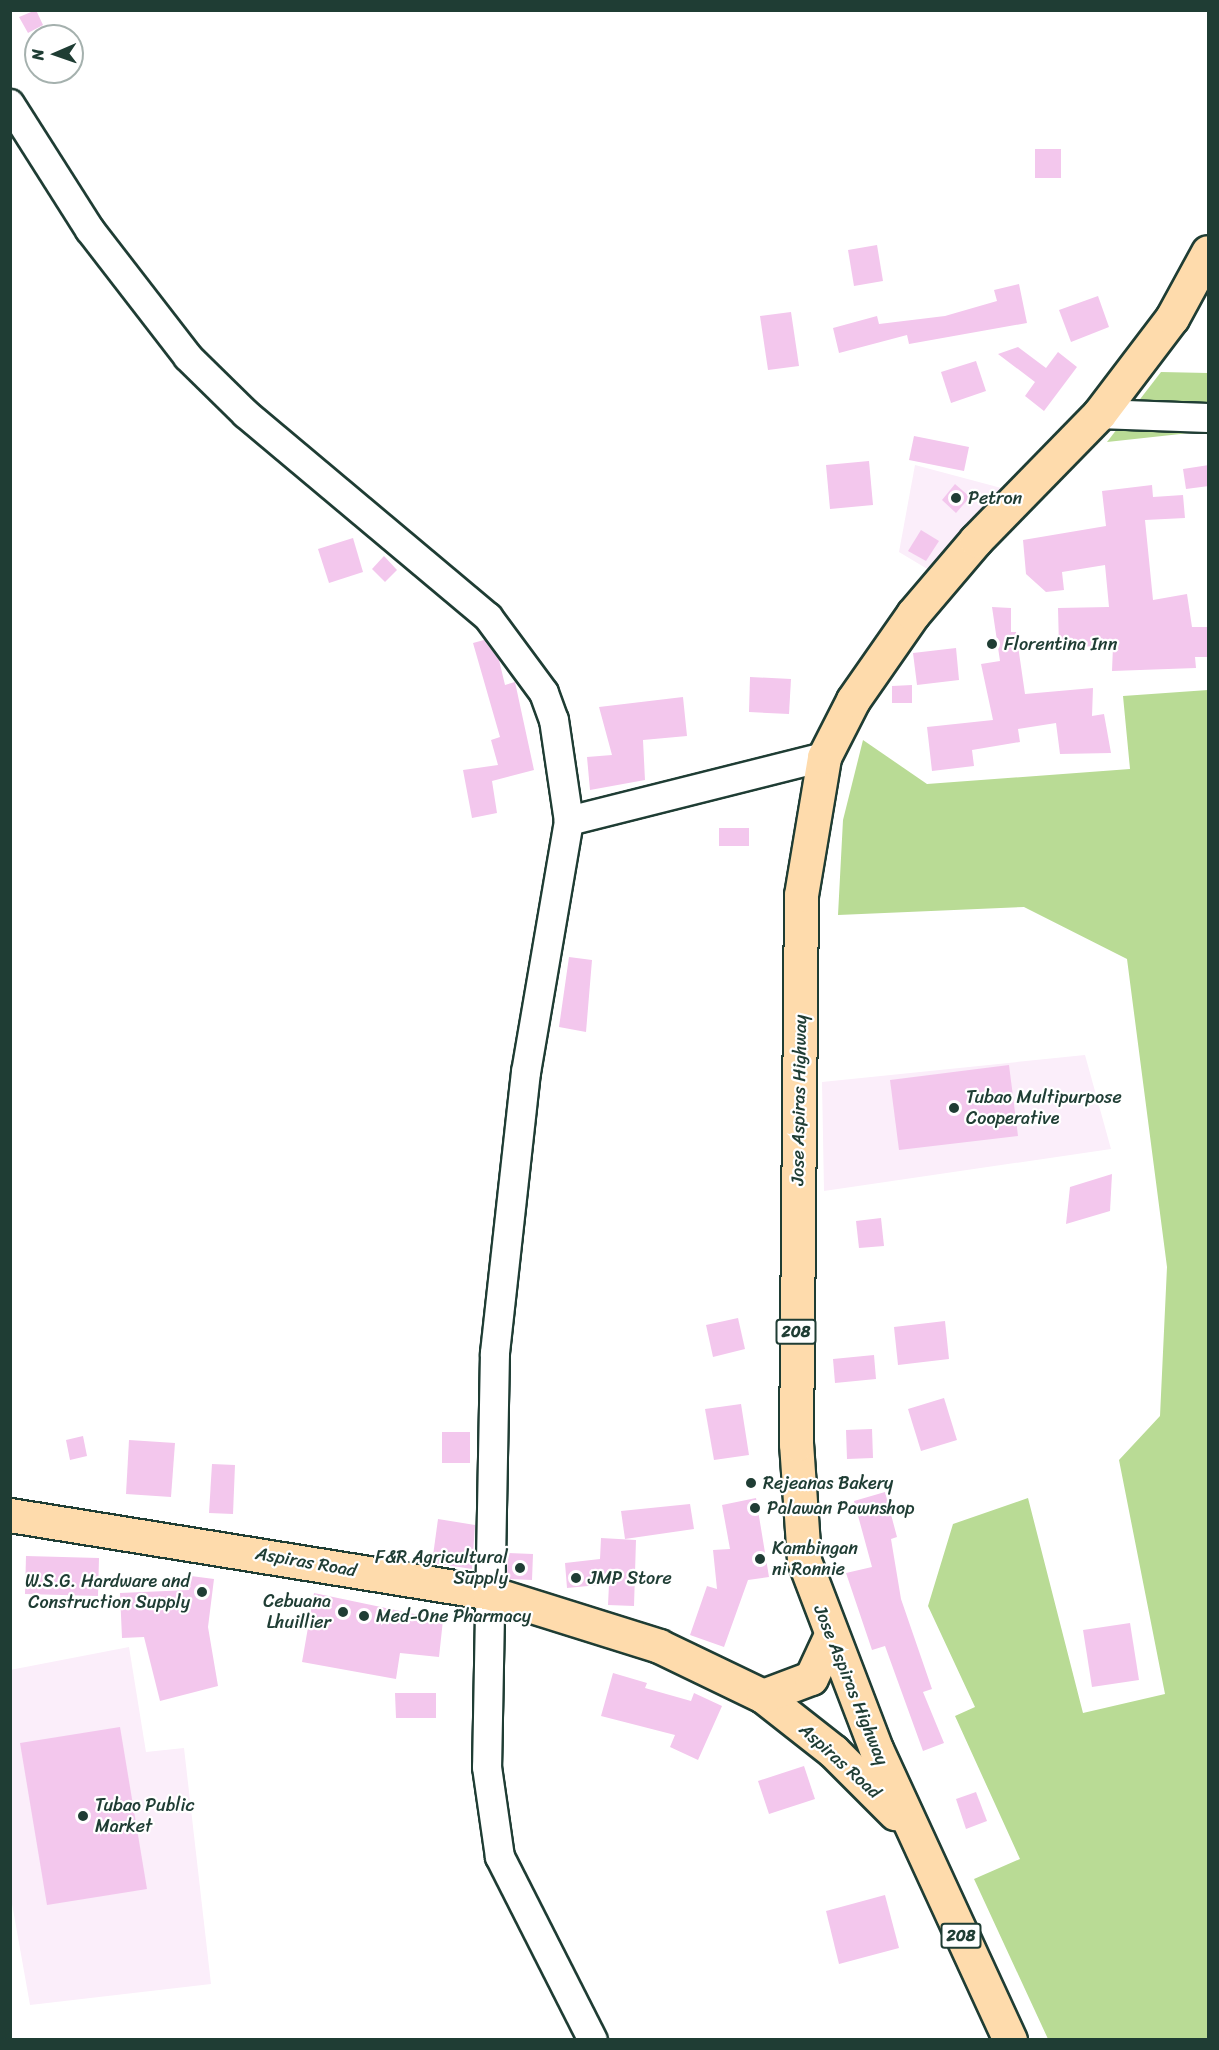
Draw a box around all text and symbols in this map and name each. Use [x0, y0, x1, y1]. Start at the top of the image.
north arrow [24, 24, 84, 84]
text: N [23, 49, 52, 61]
place label: Petron [968, 487, 1022, 509]
marker: Petron [949, 491, 963, 505]
place label: Florentina Inn [1004, 633, 1117, 655]
marker: Florentina Inn [985, 637, 999, 651]
street label: Jose Aspiras Highway [787, 1014, 811, 1186]
place label: Tubao Multipurpose Cooperative [966, 1087, 1121, 1130]
marker: Tubao Multipurpose Cooperative [947, 1101, 961, 1115]
road number: 208 [775, 1319, 817, 1345]
place label: Rejeanas Bakery [763, 1472, 894, 1494]
marker: Rejeanas Bakery [744, 1476, 758, 1490]
place label: Palawan Pawnshop [767, 1497, 915, 1519]
marker: Palawan Pawnshop [748, 1501, 762, 1515]
place label: Kambingan ni Ronnie [772, 1538, 858, 1580]
street label: Aspiras Road [254, 1542, 358, 1582]
place label: F&R Agricultural Supply [375, 1547, 508, 1590]
marker: Kambingan ni Ronnie [753, 1552, 767, 1566]
marker: F&R Agricultural Supply [513, 1561, 527, 1575]
place label: JMP Store [588, 1567, 672, 1589]
place label: W.S.G. Hardware and Construction Supply [25, 1571, 190, 1614]
marker: JMP Store [569, 1571, 583, 1585]
marker: W.S.G. Hardware and Construction Supply [195, 1585, 209, 1599]
place label: Cebuana Lhuillier [263, 1591, 331, 1634]
street label: Jose Aspiras Highway [809, 1602, 893, 1768]
marker: Cebuana Lhuillier [336, 1605, 350, 1619]
place label: Med-One Pharmacy [376, 1605, 531, 1627]
marker: Med-One Pharmacy [357, 1609, 371, 1623]
street label: Aspiras Road [795, 1719, 885, 1803]
place label: Tubao Public Market [95, 1795, 195, 1838]
marker: Tubao Public Market [76, 1809, 90, 1823]
road number: 208 [940, 1923, 982, 1949]

